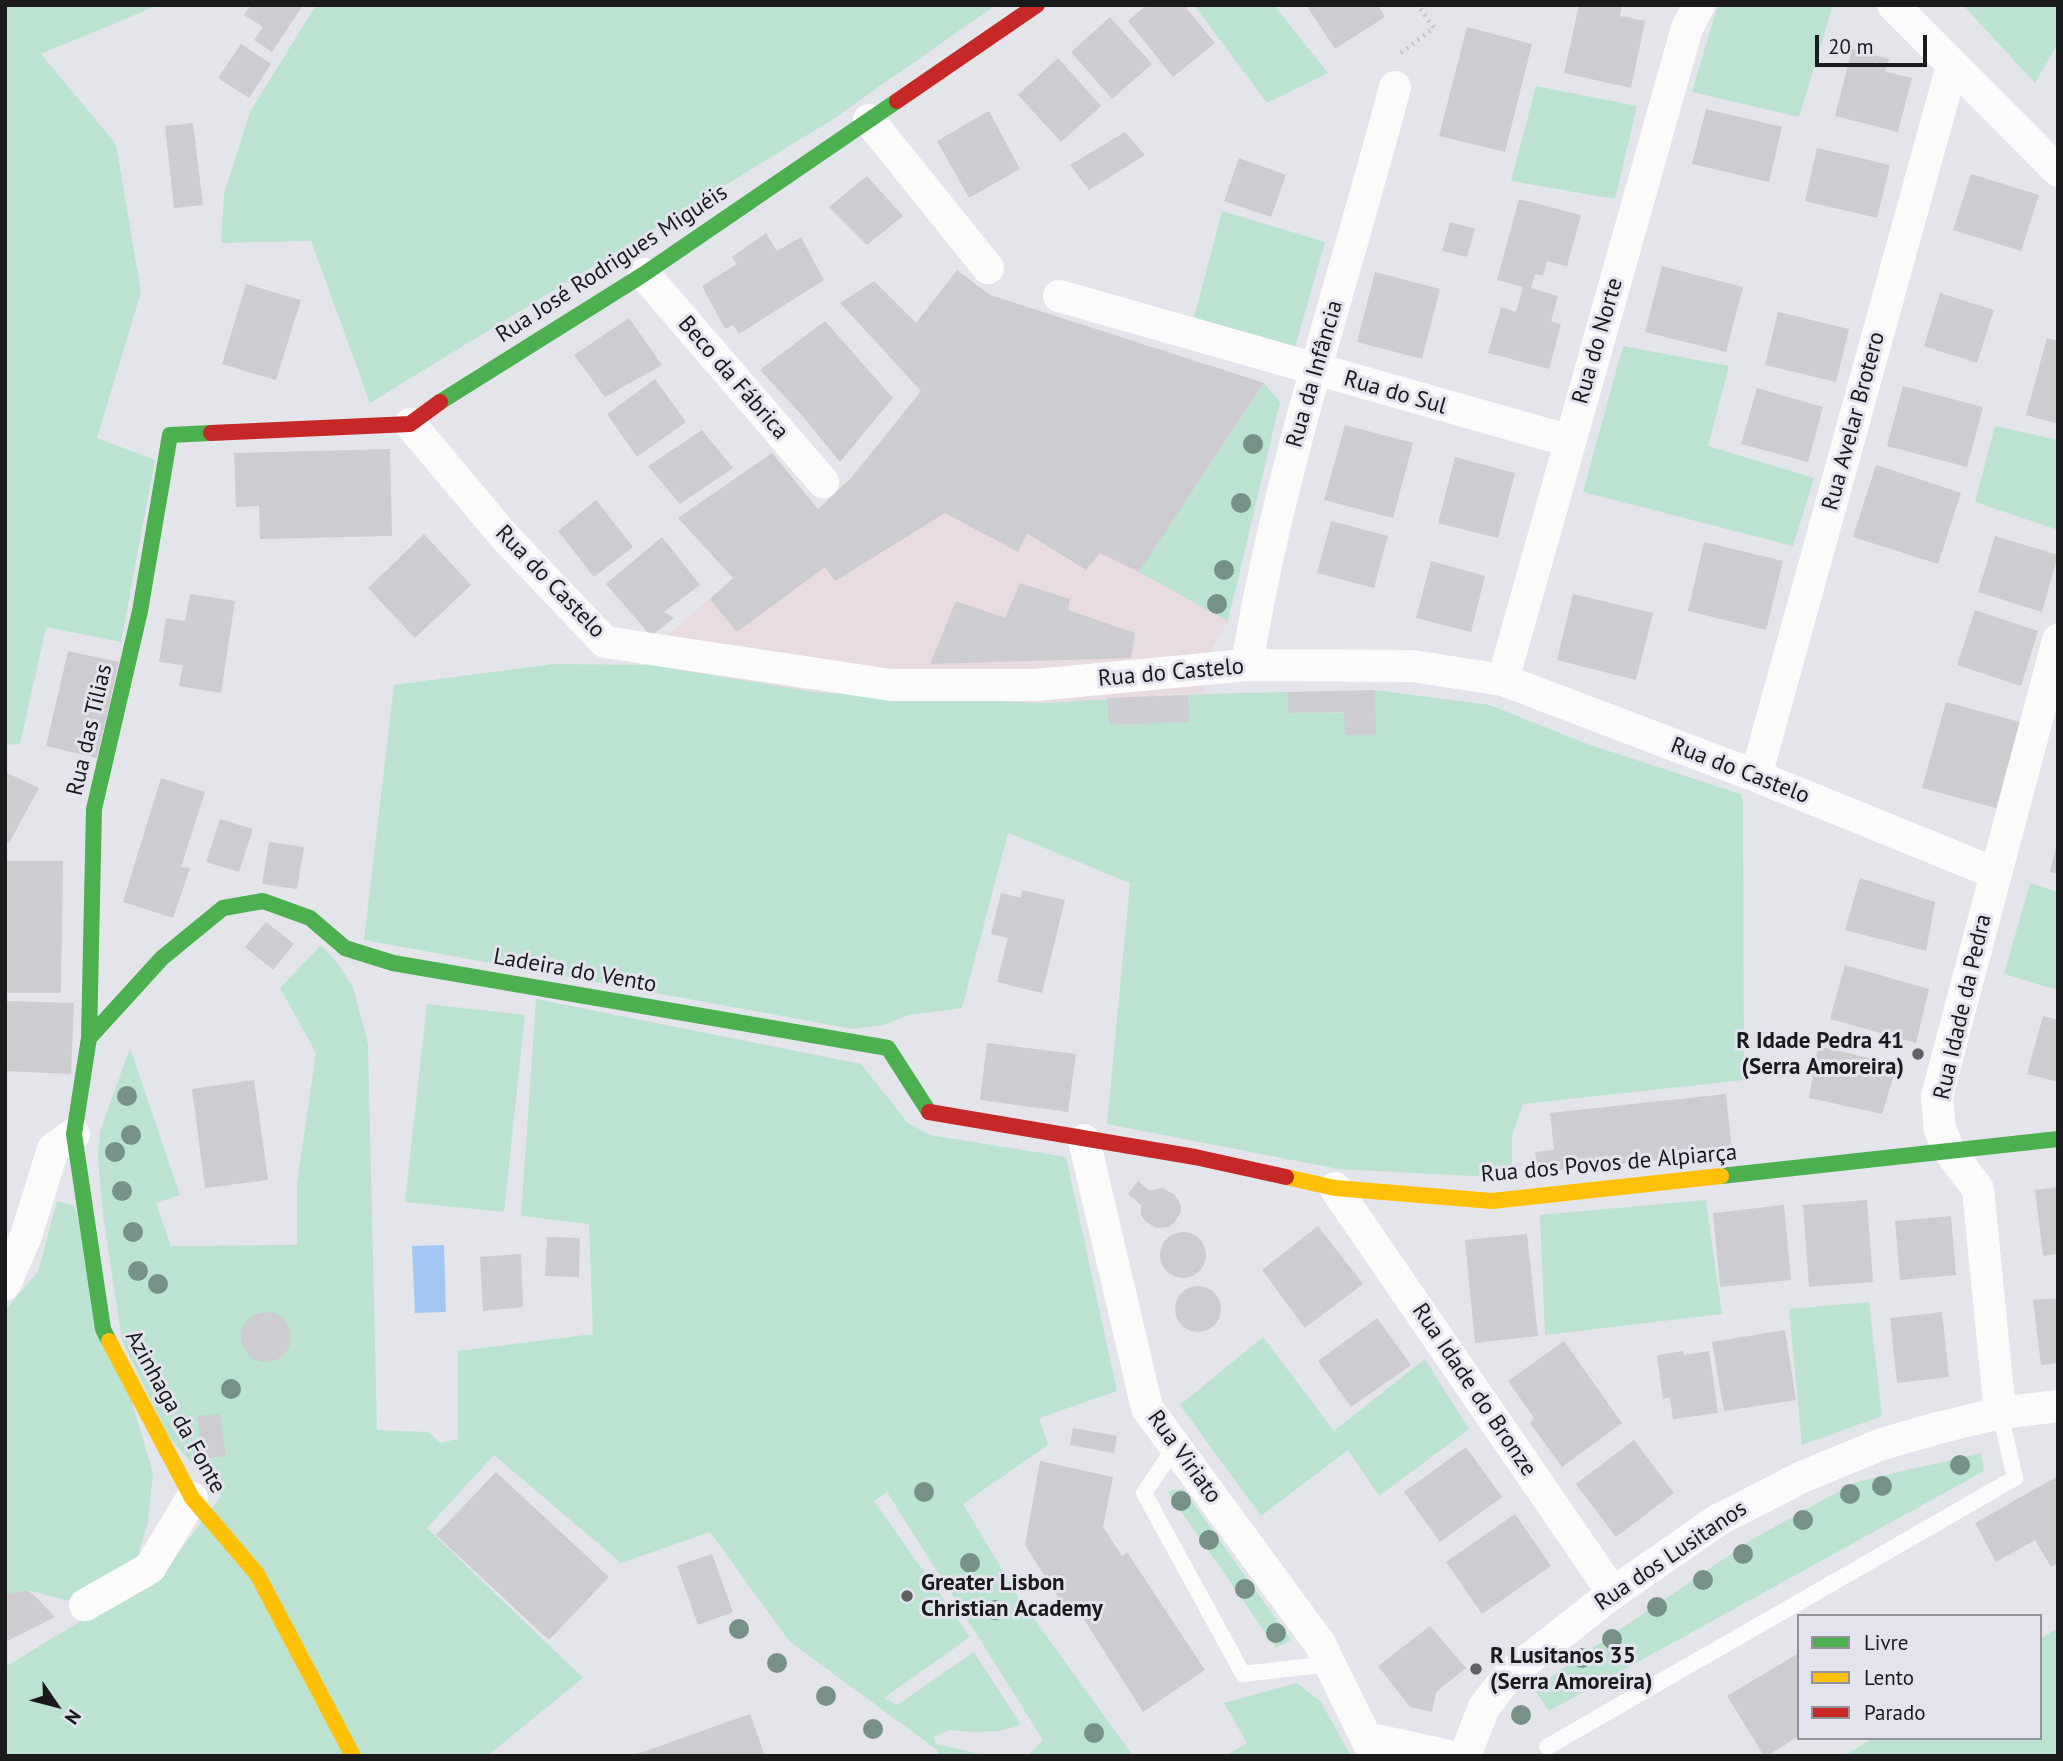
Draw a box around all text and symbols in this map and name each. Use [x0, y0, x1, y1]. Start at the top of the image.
scale bar [1818, 21, 1930, 65]
text: 20 m [1828, 33, 1874, 60]
street label: Rua José Rodrigues Miguéis [491, 179, 733, 349]
street label: Rua do Norte [1567, 275, 1629, 407]
street label: Rua da Infância [1281, 297, 1349, 451]
street label: Beco da Fábrica [672, 311, 794, 445]
street label: Rua Avelar Brotero [1817, 329, 1891, 513]
street label: Rua do Sul [1340, 365, 1450, 421]
street label: Rua do Castelo [489, 520, 611, 644]
street label: Rua do Castelo [1097, 653, 1245, 693]
street label: Rua das Tílias [61, 662, 119, 798]
street label: Rua do Castelo [1667, 732, 1813, 810]
street label: Rua Idade da Pedra [1928, 912, 1998, 1102]
street label: Ladeira do Vento [491, 943, 659, 999]
place label: R Idade Pedra 41 (Serra Amoreira) [1736, 1027, 1904, 1081]
marker: R Idade Pedra 41 (Serra Amoreira) [1910, 1046, 1926, 1062]
street label: Rua dos Povos de Alpiarça [1480, 1139, 1738, 1189]
street label: Rua Idade do Bronze [1406, 1298, 1542, 1482]
street label: Azinhaga da Fonte [119, 1326, 231, 1498]
street label: Rua Viriato [1141, 1405, 1227, 1509]
street label: Rua dos Lusitanos [1590, 1495, 1752, 1617]
place label: Greater Lisbon Christian Academy [921, 1569, 1103, 1623]
marker: Greater Lisbon Christian Academy [899, 1588, 915, 1604]
legend [1797, 1614, 2042, 1740]
text: Livre [1864, 1629, 1908, 1656]
place label: R Lusitanos 35 (Serra Amoreira) [1490, 1642, 1652, 1696]
marker: R Lusitanos 35 (Serra Amoreira) [1468, 1661, 1484, 1677]
text: Lento [1864, 1664, 1914, 1691]
north arrow [21, 1670, 91, 1740]
text: Parado [1864, 1699, 1926, 1726]
text: N [60, 1705, 87, 1729]

